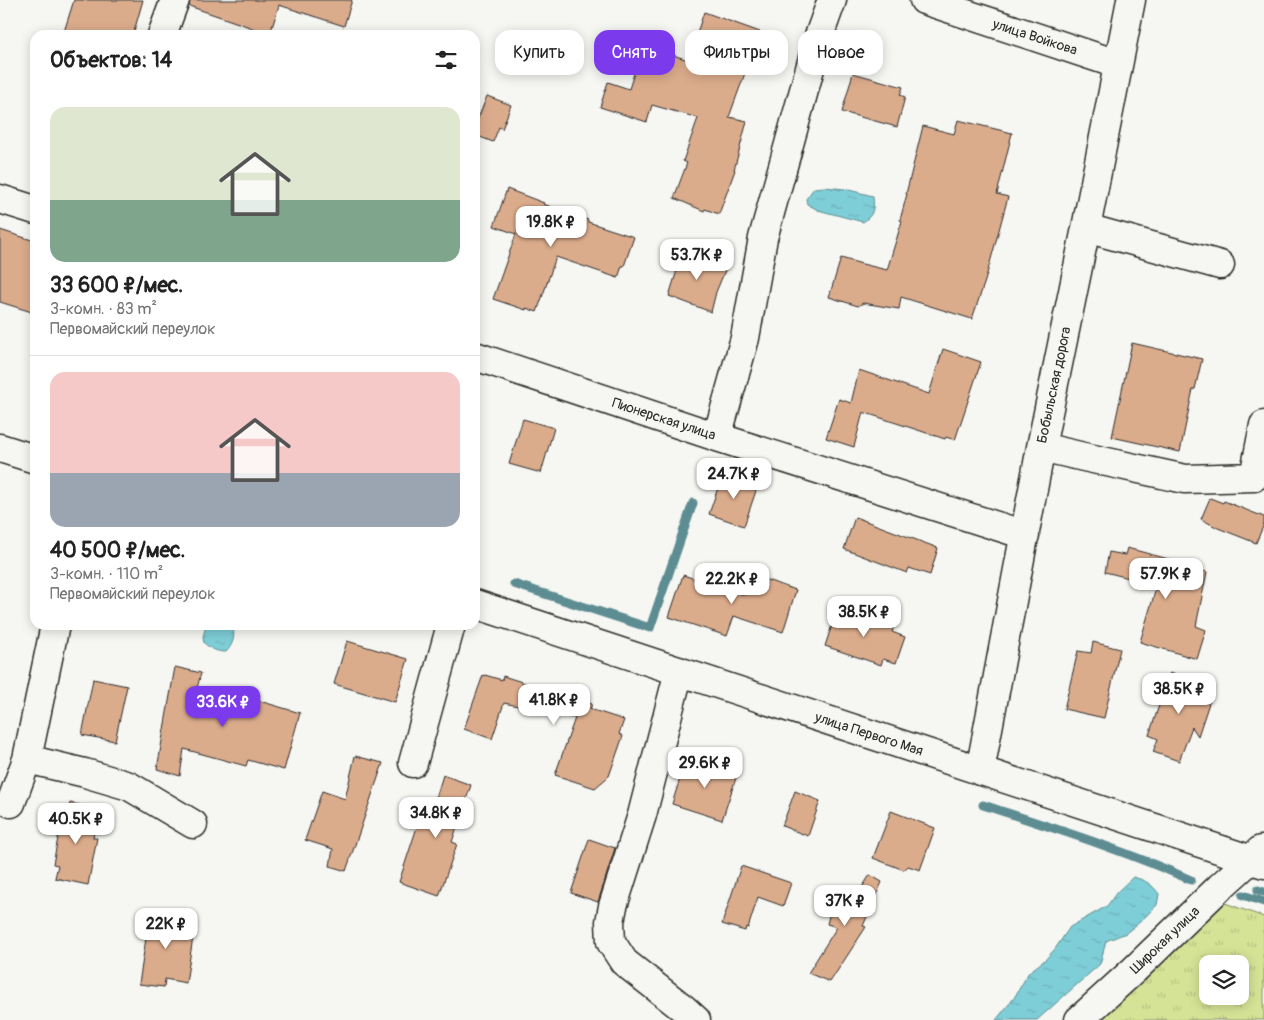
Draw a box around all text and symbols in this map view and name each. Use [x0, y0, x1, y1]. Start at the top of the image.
street label: улица Войкова [989, 15, 1080, 59]
chip: Купить [495, 30, 584, 75]
chip: Снять [594, 30, 675, 75]
chip: Фильтры [685, 30, 788, 75]
chip: Новое [798, 30, 883, 75]
icon: filters [432, 46, 460, 74]
text: Объектов: 14 [50, 47, 172, 74]
icon: home [210, 139, 300, 229]
pin: 19.8K ₽ [505, 206, 597, 248]
text: 19.8K ₽ [527, 212, 575, 232]
pin: 53.7K ₽ [651, 238, 743, 281]
text: 53.7K ₽ [671, 245, 723, 265]
text: 33 600 ₽/мес. [50, 272, 183, 299]
text: 3-комн. · 83 m² [50, 299, 157, 319]
text: Первомайский переулок [50, 319, 215, 339]
street label: Бобыльская дорога [1033, 325, 1075, 445]
street label: Пионерская улица [610, 394, 718, 444]
icon: home [210, 405, 300, 495]
pin: 24.7K ₽ [688, 458, 780, 500]
text: 24.7K ₽ [708, 464, 760, 484]
text: 40 500 ₽/мес. [50, 537, 185, 564]
pin: 57.9K ₽ [1120, 558, 1212, 600]
pin: 22.2K ₽ [686, 562, 778, 605]
text: 3-комн. · 110 m² [50, 564, 163, 584]
text: 57.9K ₽ [1140, 564, 1192, 584]
text: 22.2K ₽ [705, 569, 759, 589]
text: Первомайский переулок [50, 584, 215, 604]
pin: 38.5K ₽ [818, 596, 910, 638]
text: 38.5K ₽ [838, 602, 890, 622]
pin: 38.5K ₽ [1133, 672, 1225, 715]
text: 38.5K ₽ [1153, 679, 1205, 699]
pin: 41.8K ₽ [508, 684, 600, 726]
pin: 33.6K ₽ [177, 686, 269, 728]
text: 41.8K ₽ [529, 690, 579, 710]
text: 33.6K ₽ [196, 692, 250, 712]
street label: улица Первого Мая [812, 708, 925, 759]
pin: 29.6K ₽ [659, 746, 751, 789]
text: 29.6K ₽ [679, 753, 731, 773]
pin: 34.8K ₽ [390, 796, 482, 839]
pin: 40.5K ₽ [30, 802, 122, 845]
text: 34.8K ₽ [410, 803, 462, 823]
text: 40.5K ₽ [48, 809, 104, 829]
pin: 37K ₽ [810, 884, 880, 927]
text: 37K ₽ [825, 891, 865, 911]
street label: Широкая улица [1127, 903, 1203, 977]
pin: 22K ₽ [131, 908, 201, 950]
text: 22K ₽ [146, 914, 186, 934]
map controls [1199, 955, 1249, 1005]
button: layers [1199, 955, 1249, 1005]

